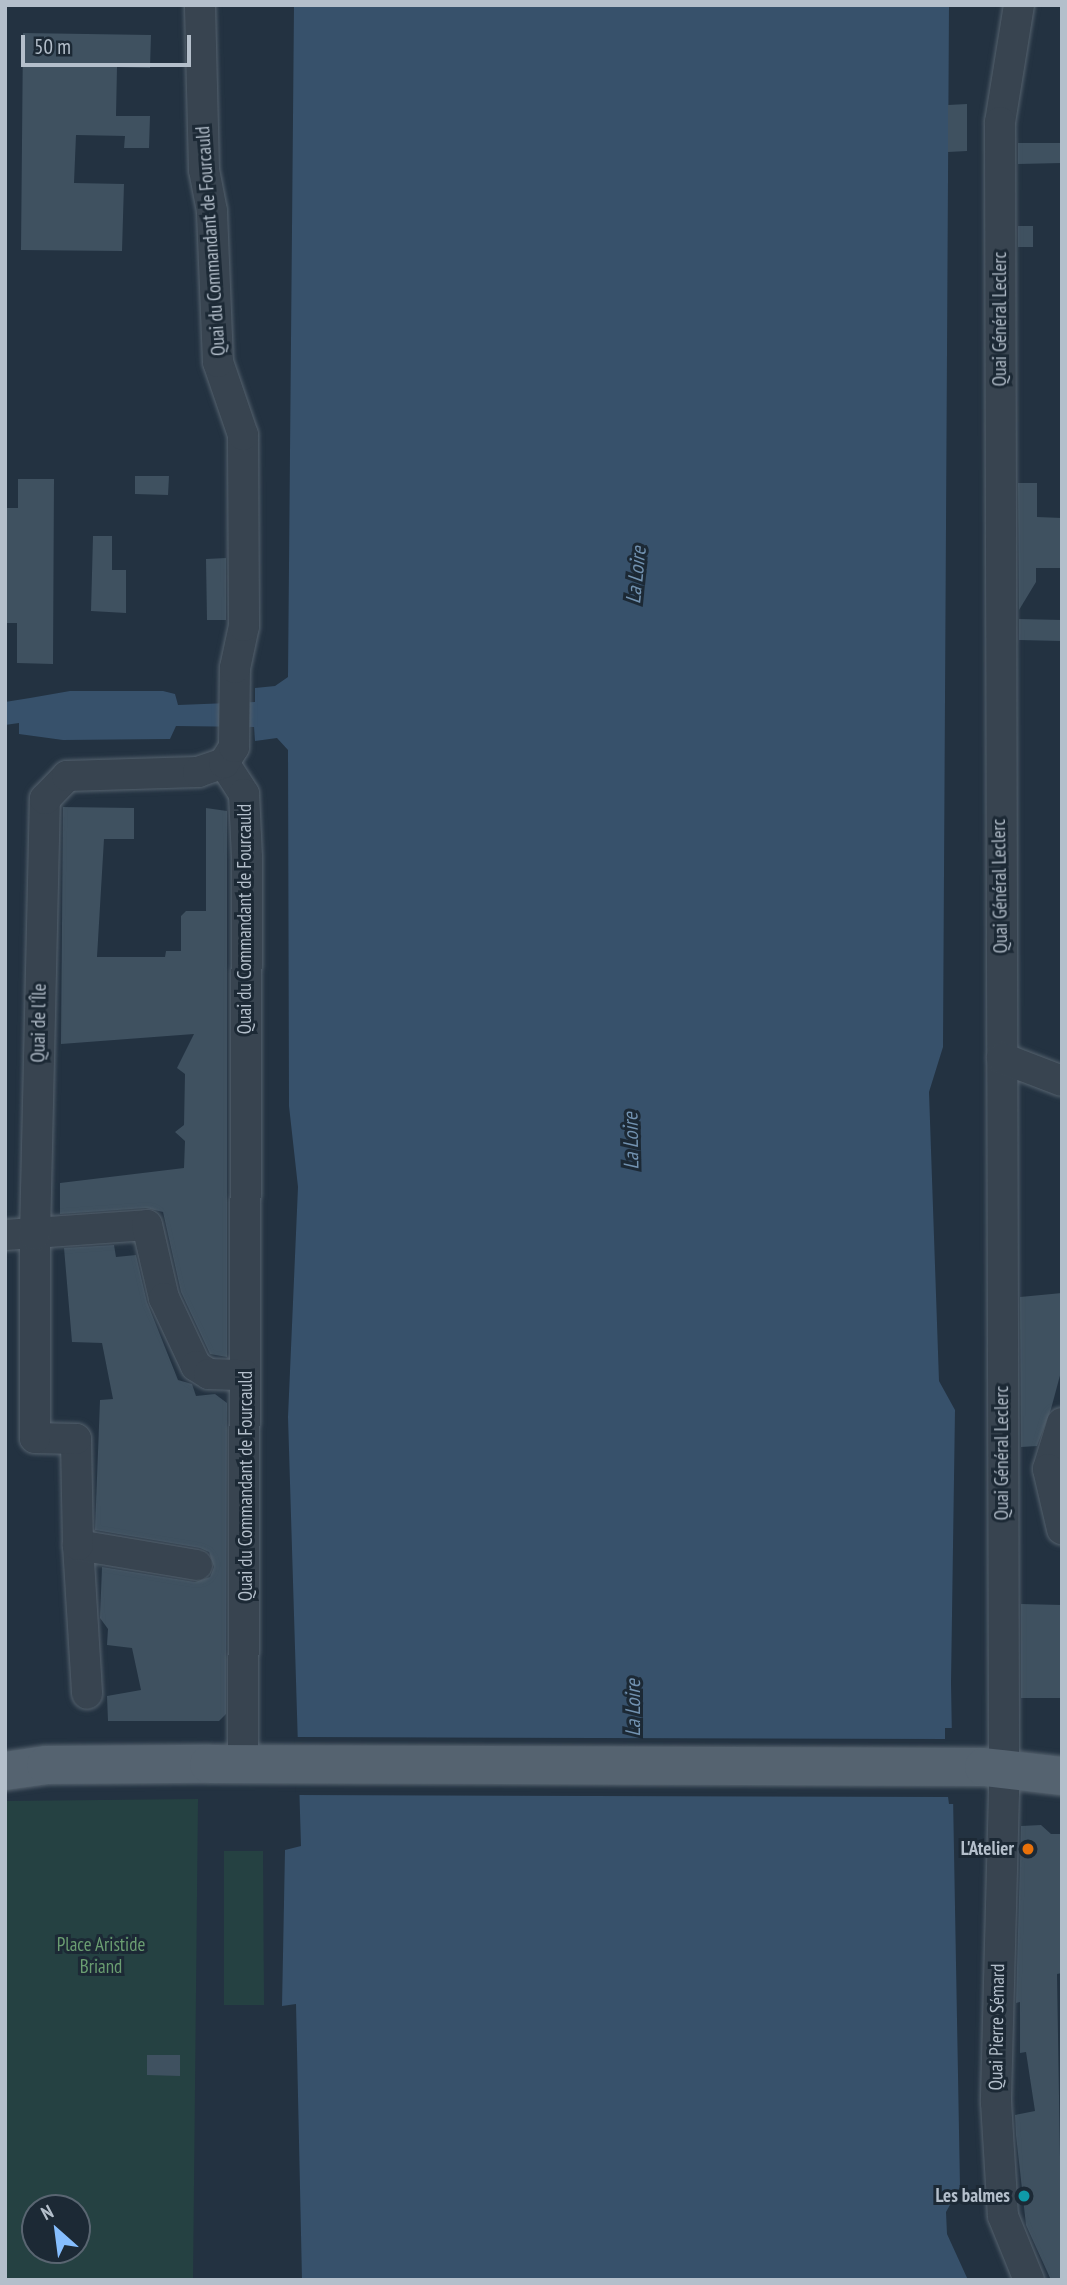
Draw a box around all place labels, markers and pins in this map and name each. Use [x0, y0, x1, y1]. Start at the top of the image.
place label: L'Atelier [961, 1838, 1014, 1860]
marker: L'Atelier [1020, 1841, 1036, 1857]
place label: Les balmes [936, 2185, 1010, 2207]
marker: Les balmes [1016, 2188, 1032, 2204]

